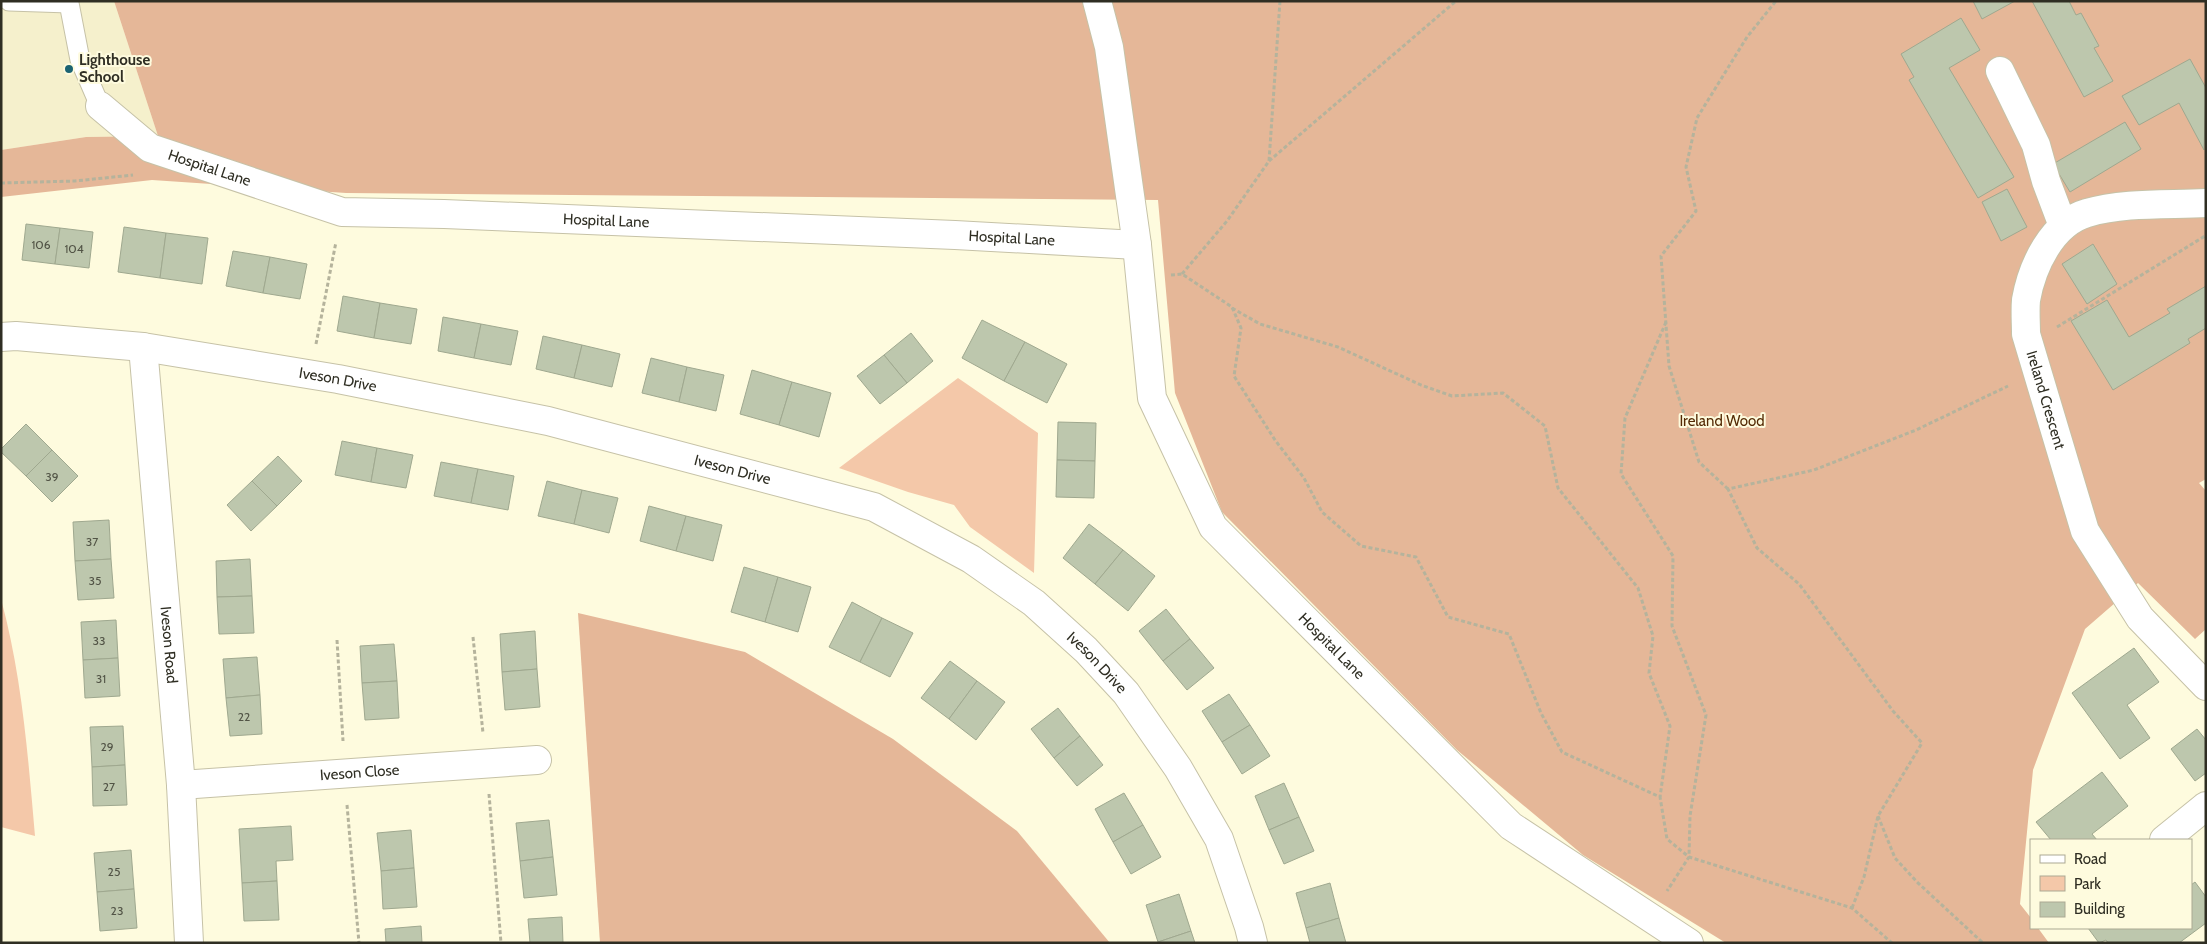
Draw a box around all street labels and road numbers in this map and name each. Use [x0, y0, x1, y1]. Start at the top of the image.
street label: Hospital Lane [166, 146, 254, 190]
street label: Hospital Lane [563, 210, 650, 231]
street label: Hospital Lane [968, 227, 1056, 249]
street label: Ireland Crescent [2022, 348, 2069, 451]
street label: Iveson Drive [298, 364, 378, 396]
street label: Iveson Drive [692, 451, 773, 488]
street label: Iveson Road [157, 606, 181, 684]
street label: Hospital Lane [1295, 609, 1369, 683]
street label: Iveson Drive [1063, 628, 1131, 697]
street label: Iveson Close [319, 761, 400, 784]

